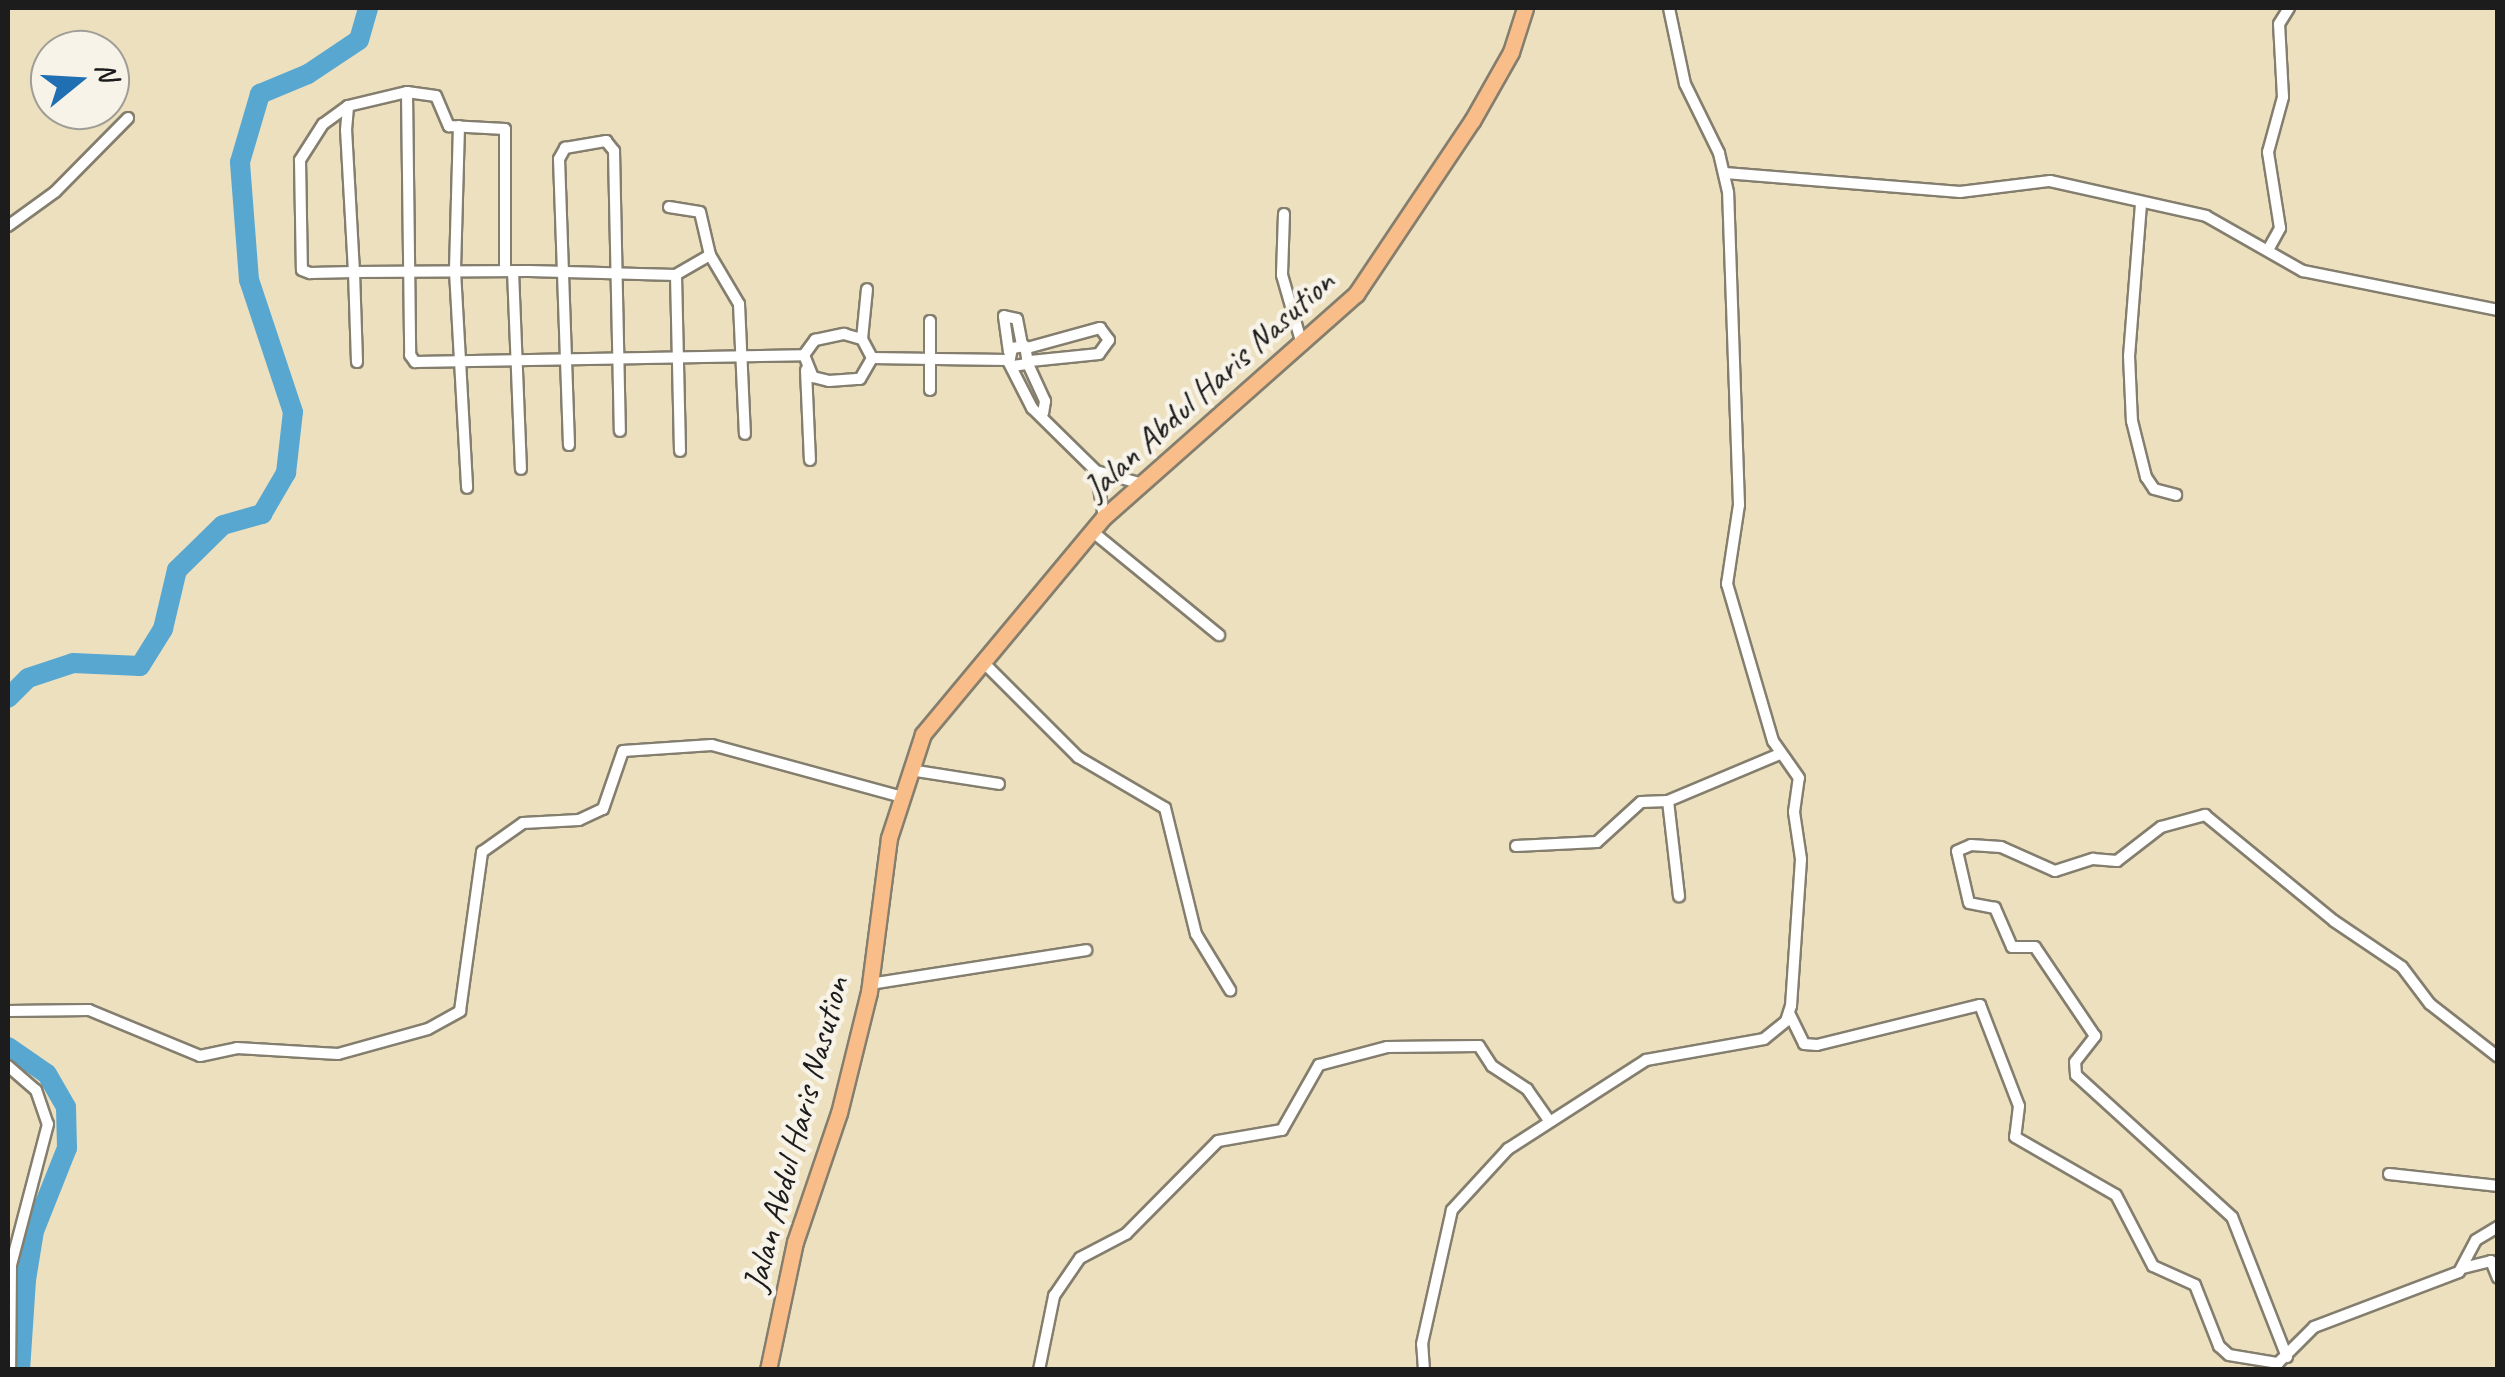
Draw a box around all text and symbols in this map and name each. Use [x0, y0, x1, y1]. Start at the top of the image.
north arrow [30, 30, 130, 130]
text: N [88, 58, 126, 85]
street label: Jalan Abdul Haris Nasution [1074, 260, 1344, 510]
street label: Jalan Abdul Haris Nasution [734, 971, 858, 1297]

